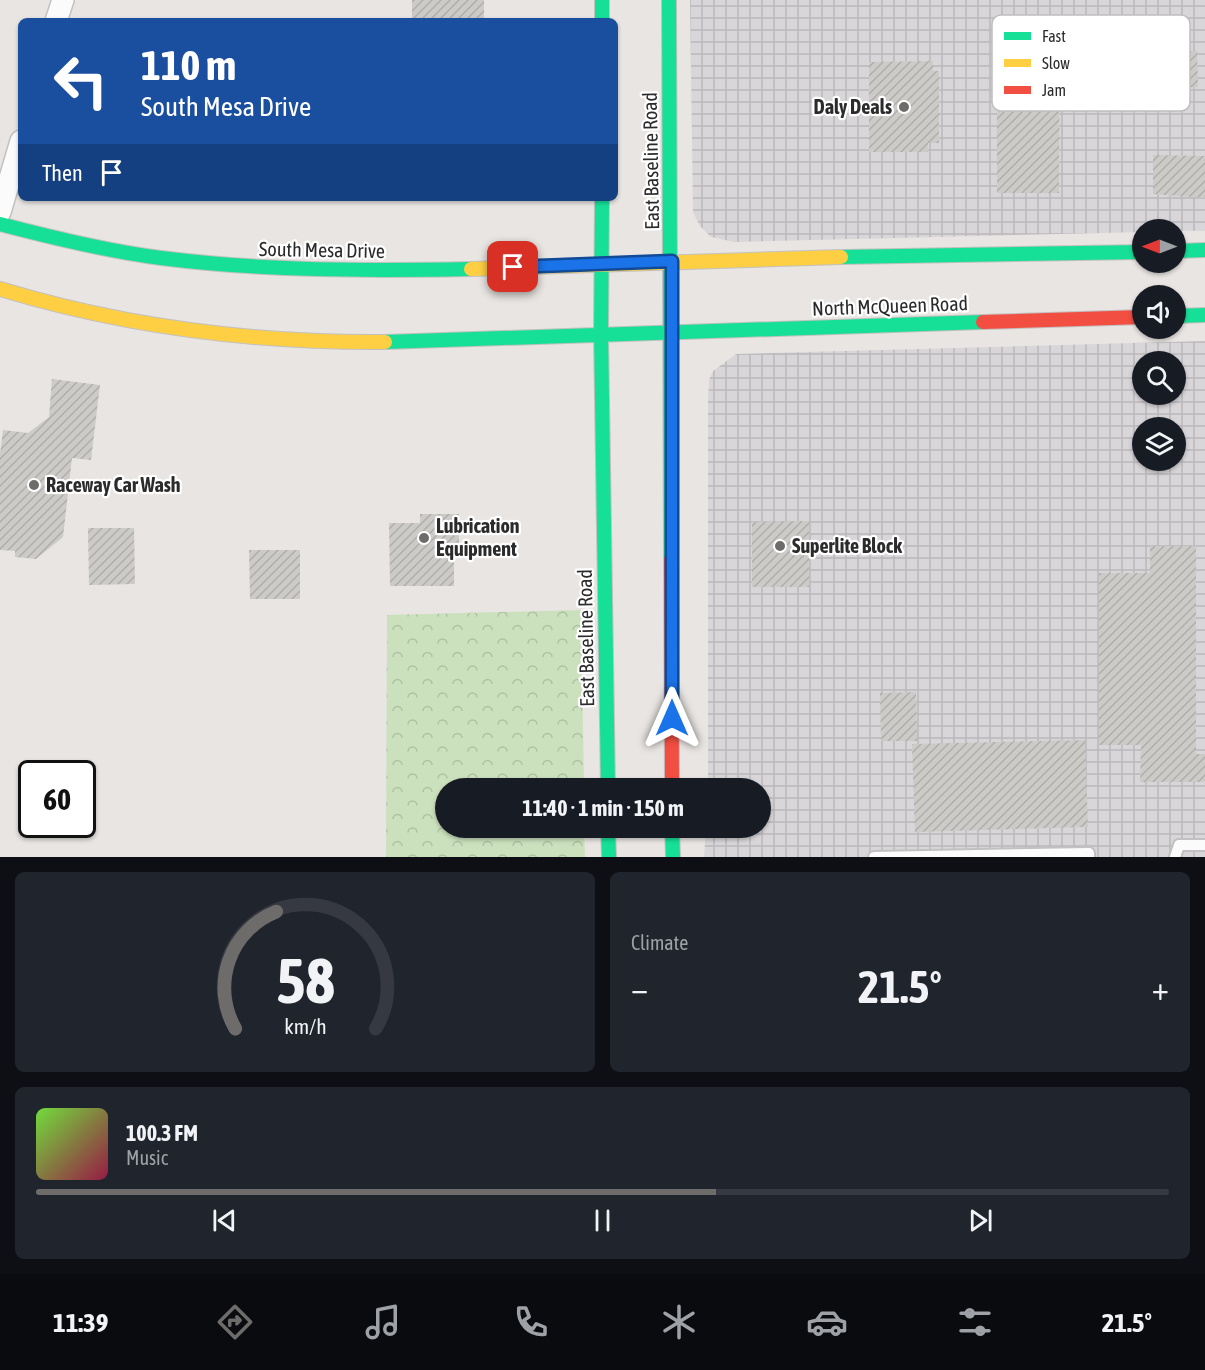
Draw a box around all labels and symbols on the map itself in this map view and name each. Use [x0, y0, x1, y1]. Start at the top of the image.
legend [992, 15, 1190, 111]
text: Fast [1042, 27, 1066, 45]
text: Slow [1042, 54, 1070, 72]
text: Jam [1042, 81, 1066, 99]
street label: East Baseline Road [638, 92, 663, 230]
place label: Daly Deals [813, 95, 892, 118]
marker: Daly Deals [897, 100, 911, 114]
north arrow [1132, 219, 1186, 273]
street label: South Mesa Drive [259, 237, 385, 262]
pin [487, 241, 538, 292]
street label: North McQueen Road [812, 291, 968, 320]
place label: Raceway Car Wash [46, 473, 181, 496]
marker: Raceway Car Wash [27, 478, 41, 492]
place label: Lubrication Equipment [436, 514, 520, 560]
marker: Lubrication Equipment [417, 531, 431, 545]
place label: Superlite Block [792, 534, 902, 557]
marker: Superlite Block [773, 539, 787, 553]
street label: East Baseline Road [573, 569, 598, 707]
position arrow [640, 686, 704, 750]
speed limit sign: 60 [18, 760, 96, 838]

